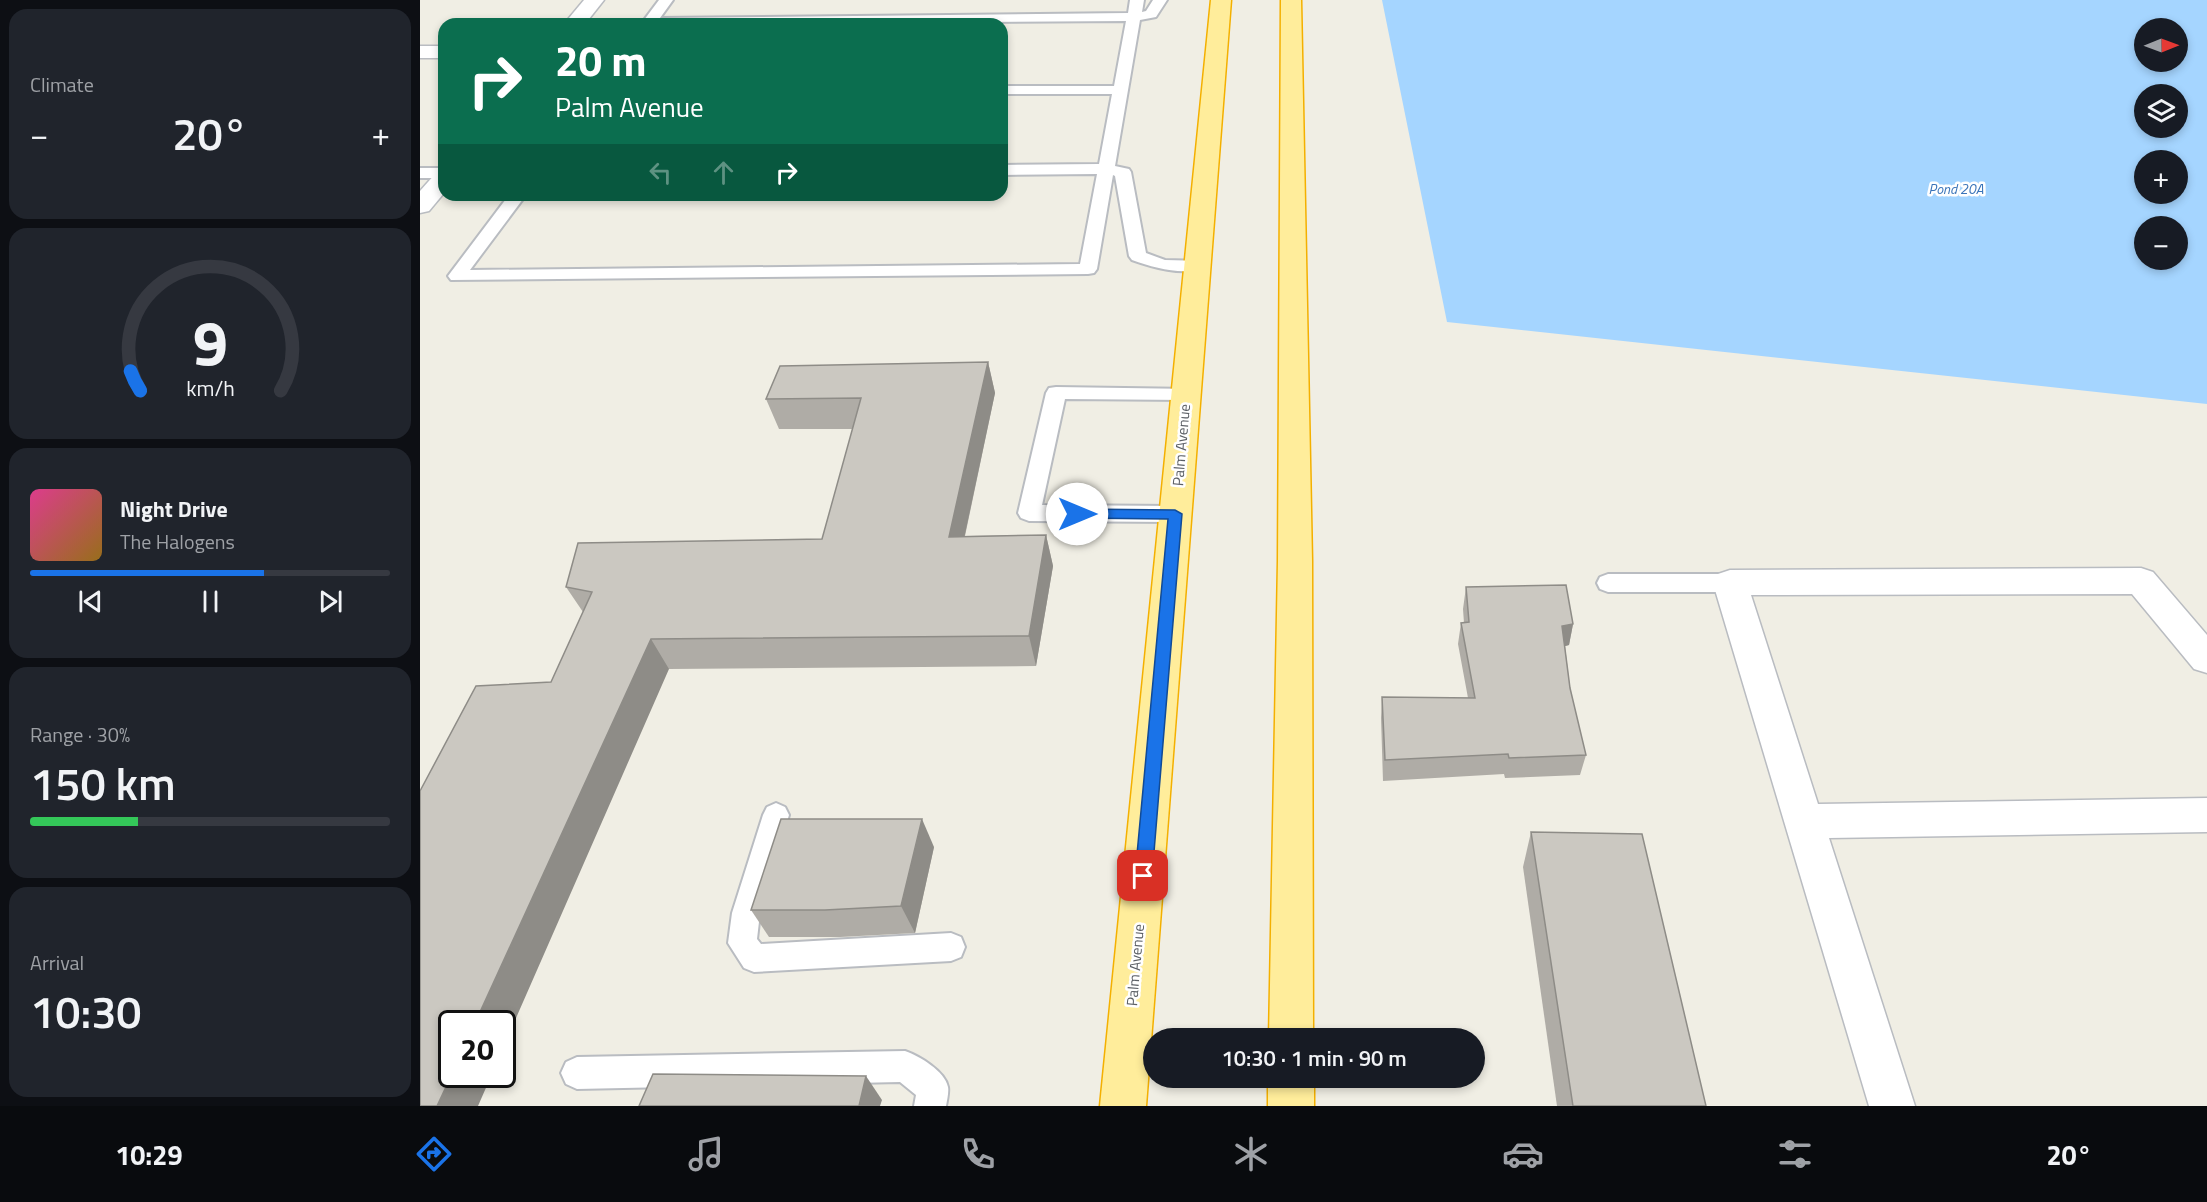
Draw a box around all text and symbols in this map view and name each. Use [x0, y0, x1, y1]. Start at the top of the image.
north arrow [2134, 18, 2188, 72]
map controls [2134, 18, 2188, 270]
text: 20 m [555, 28, 647, 92]
icon: right [456, 42, 534, 120]
text: Climate [30, 69, 94, 100]
button: layers [2134, 84, 2188, 138]
text: Palm Avenue [555, 86, 704, 127]
text: 20° [172, 99, 248, 167]
text: − [30, 109, 48, 159]
text: + [372, 109, 390, 159]
button: + [2134, 150, 2188, 204]
icon: left [644, 156, 677, 189]
icon: ahead [707, 156, 740, 189]
icon: right [770, 156, 803, 189]
water label: Pond 20A [1928, 178, 1984, 199]
button: − [2134, 216, 2188, 270]
text: 9 [193, 294, 227, 389]
text: km/h [186, 372, 234, 404]
street label: Palm Avenue [1166, 403, 1196, 487]
position arrow [1045, 482, 1109, 546]
text: Night Drive [120, 492, 228, 526]
text: The Halogens [120, 526, 235, 557]
icon: previous [74, 585, 107, 618]
icon: pause [194, 585, 227, 618]
icon: next [314, 585, 347, 618]
text: Range · 30% [30, 719, 130, 750]
text: 150 km [30, 749, 176, 817]
pin [1117, 850, 1168, 901]
icon: arrive [1126, 859, 1159, 892]
street label: Palm Avenue [1120, 923, 1150, 1007]
text: Arrival [30, 947, 84, 978]
text: 10:30 [30, 977, 142, 1045]
speed limit sign: 20 [438, 1010, 516, 1088]
text: 10:30 · 1 min · 90 m [1221, 1041, 1407, 1075]
icon: directions [413, 1133, 455, 1175]
icon: music [685, 1133, 727, 1175]
icon: phone [957, 1133, 999, 1175]
icon: climate [1230, 1133, 1272, 1175]
icon: car [1502, 1133, 1544, 1175]
icon: filters [1774, 1133, 1816, 1175]
text: 10:29 [115, 1134, 183, 1175]
text: 20° [2046, 1134, 2092, 1175]

